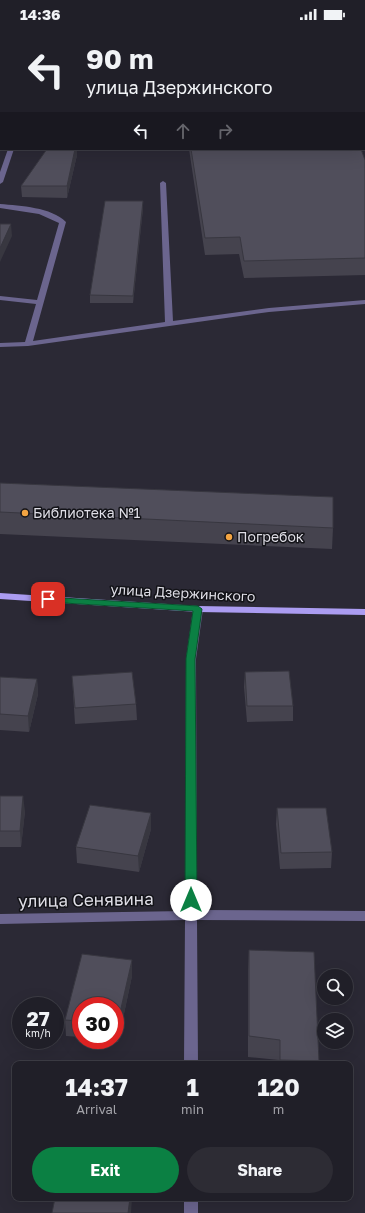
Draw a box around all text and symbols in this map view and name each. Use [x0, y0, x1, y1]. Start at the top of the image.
text: 14:36 [20, 5, 61, 23]
text: 90 m [86, 42, 153, 75]
icon: left [20, 44, 72, 96]
text: улица Дзержинского [86, 76, 273, 98]
icon: left [130, 120, 152, 142]
icon: ahead [172, 120, 194, 142]
icon: right [214, 120, 236, 142]
place label: Библиотека №1 [33, 504, 141, 521]
marker: Библиотека №1 [20, 508, 30, 518]
place label: Погребок [237, 528, 304, 545]
marker: Погребок [224, 532, 234, 542]
street label: улица Дзержинского [110, 580, 256, 605]
pin [31, 582, 65, 616]
icon: arrive [37, 588, 59, 610]
position arrow [170, 879, 212, 921]
street label: улица Сенявина [18, 888, 154, 911]
map controls [317, 969, 353, 1049]
button: search [317, 969, 353, 1005]
speed limit sign: 30 [72, 997, 124, 1049]
text: 27 [26, 1006, 50, 1030]
button: layers [317, 1013, 353, 1049]
text: km/h [25, 1027, 51, 1039]
text: 14:37 [65, 1072, 128, 1101]
text: 1 [186, 1072, 199, 1101]
text: 120 [257, 1072, 300, 1101]
text: Arrival [76, 1101, 117, 1117]
text: min [181, 1101, 204, 1117]
text: m [273, 1101, 284, 1117]
button: Exit [32, 1147, 179, 1193]
button: Share [187, 1147, 333, 1193]

